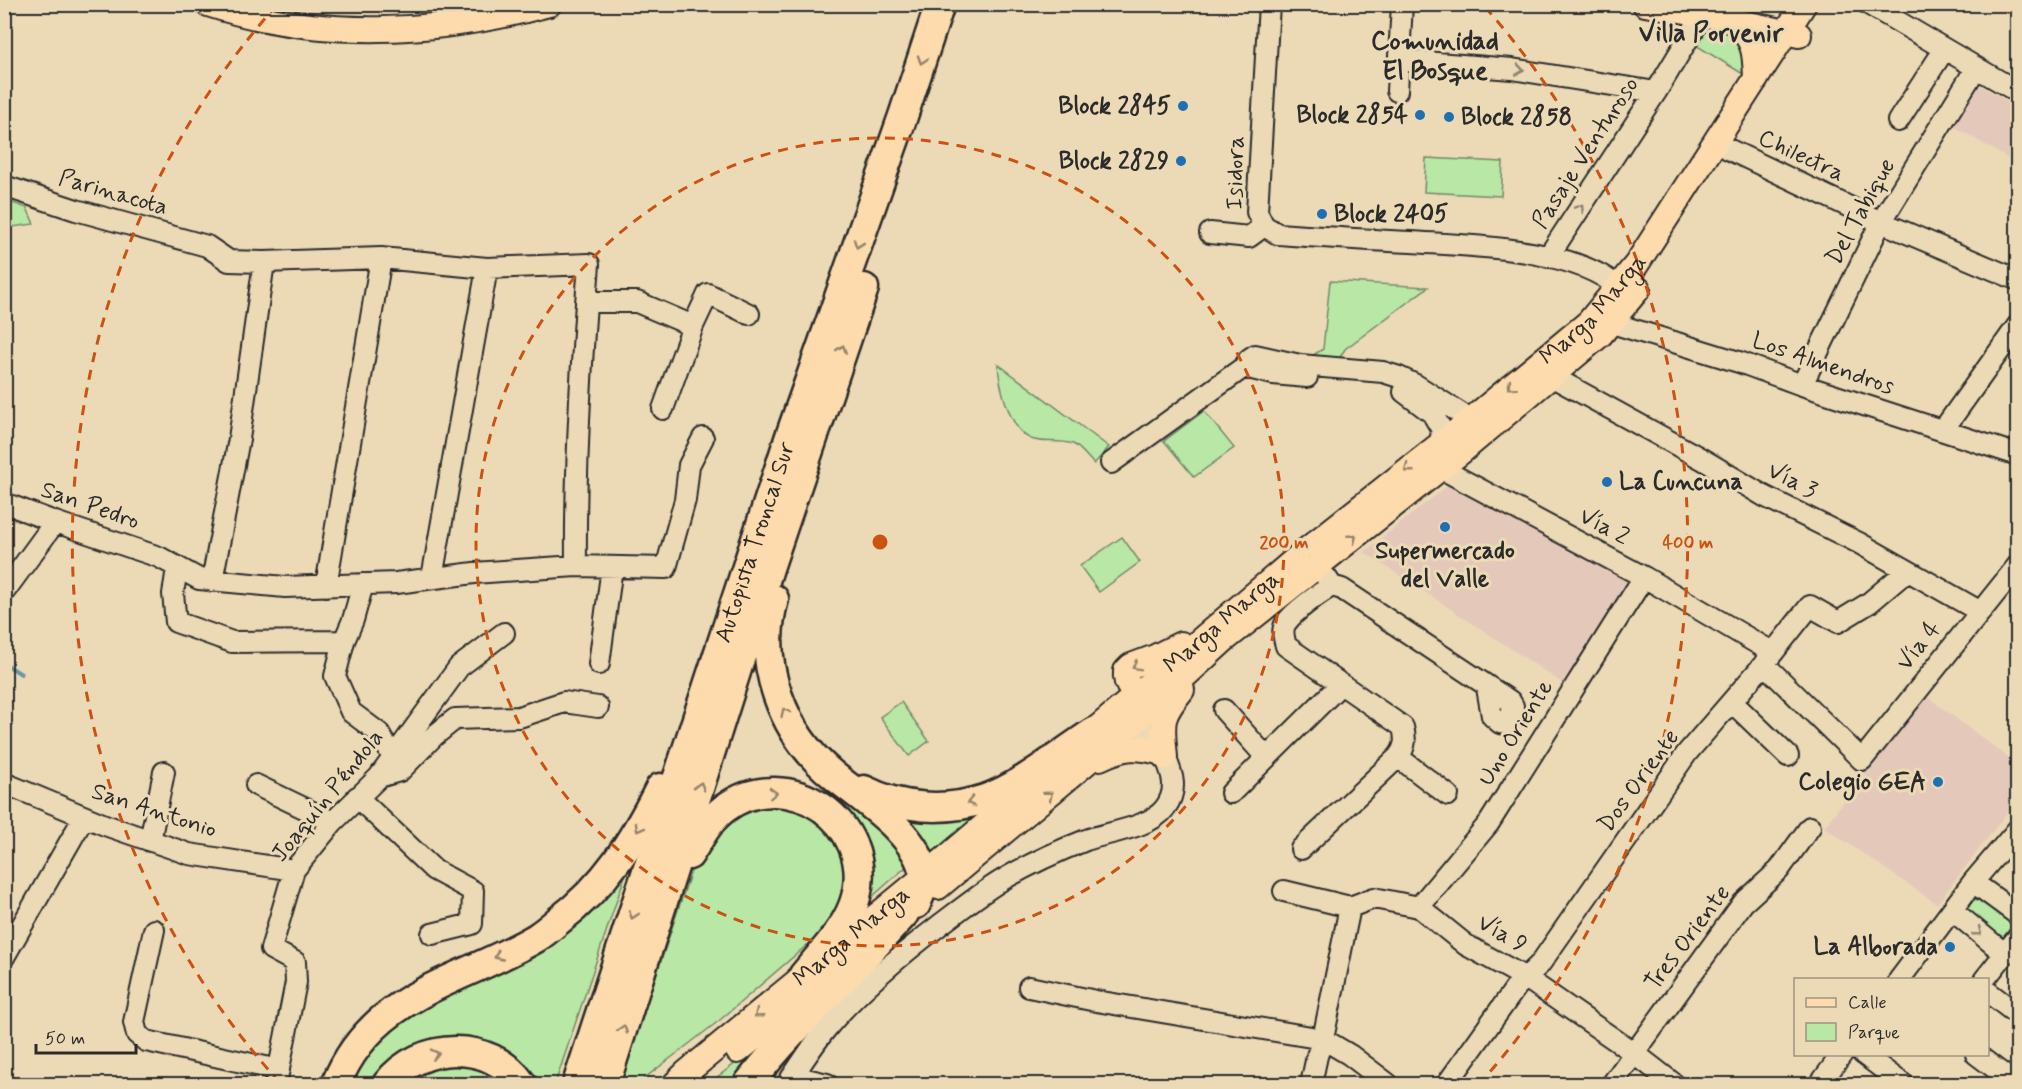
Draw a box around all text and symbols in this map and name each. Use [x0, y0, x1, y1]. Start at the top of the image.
district label: Villa Porvenir [1639, 17, 1784, 51]
district label: Comunidad El Bosque [1371, 25, 1499, 89]
one-way arrow [916, 54, 929, 65]
one-way arrow [1515, 64, 1525, 76]
street label: Pasaje Venturoso [1525, 71, 1647, 235]
place label: Block 2845 [1058, 91, 1171, 122]
marker: Block 2845 [1176, 99, 1190, 113]
place label: Block 2854 [1296, 100, 1408, 131]
place label: Block 2858 [1461, 102, 1572, 133]
marker: Block 2854 [1413, 108, 1427, 122]
marker: Block 2858 [1442, 110, 1456, 124]
street label: Chilectra [1753, 123, 1849, 189]
street label: Isidora [1220, 136, 1252, 210]
place label: Block 2829 [1059, 146, 1169, 177]
street label: Del Tabique [1819, 153, 1903, 271]
marker: Block 2829 [1174, 154, 1188, 168]
street label: Parinacota [55, 163, 171, 223]
place label: Block 2405 [1334, 199, 1449, 230]
one-way arrow [1573, 204, 1585, 214]
marker: Block 2405 [1315, 207, 1329, 221]
one-way arrow [853, 238, 866, 249]
street label: Marga Marga [1533, 249, 1654, 372]
street label: Los Almendros [1748, 325, 1899, 403]
one-way arrow [835, 344, 848, 355]
one-way arrow [1507, 379, 1518, 390]
street label: Autopista Troncal Sur [708, 438, 802, 647]
street label: Vía 3 [1762, 455, 1822, 507]
one-way arrow [1404, 462, 1415, 473]
place label: La Cuncuna [1619, 467, 1743, 498]
street label: San Pedro [37, 475, 143, 537]
marker: La Cuncuna [1600, 475, 1614, 489]
street label: Vía 2 [1573, 501, 1635, 553]
marker: Supermercado del Valle [1438, 520, 1452, 534]
text: 200 m [1259, 531, 1309, 555]
text: 400 m [1663, 531, 1713, 555]
centre of rings [870, 532, 890, 552]
one-way arrow [1346, 534, 1357, 545]
place label: Supermercado del Valle [1375, 536, 1515, 595]
street label: Marga Marga [1157, 564, 1286, 681]
street label: Vía 4 [1890, 615, 1948, 677]
one-way arrow [1131, 658, 1142, 670]
street label: Uno Oriente [1471, 674, 1561, 792]
one-way arrow [780, 708, 792, 719]
street label: Joaquín Péndola [265, 723, 391, 869]
street label: Dos Oriente [1591, 723, 1687, 839]
place label: Colegio GEA [1798, 767, 1926, 801]
marker: Colegio GEA [1931, 775, 1945, 789]
street label: San Antonio [87, 776, 221, 846]
one-way arrow [693, 781, 706, 792]
one-way arrow [768, 787, 777, 799]
one-way arrow [1042, 791, 1053, 802]
one-way arrow [966, 795, 976, 807]
one-way arrow [635, 821, 647, 832]
street label: Marga Marga [786, 879, 917, 994]
street label: Tres Oriente [1638, 879, 1738, 997]
street label: Vía 9 [1471, 907, 1533, 961]
one-way arrow [627, 909, 640, 920]
one-way arrow [1971, 925, 1982, 936]
place label: La Alborada [1814, 932, 1938, 963]
marker: La Alborada [1943, 940, 1957, 954]
one-way arrow [493, 949, 504, 961]
legend [1794, 978, 1989, 1056]
text: Calle [1848, 991, 1887, 1015]
one-way arrow [754, 1006, 765, 1017]
scale bar [36, 1017, 136, 1055]
text: Parque [1848, 1021, 1900, 1045]
one-way arrow [616, 1024, 628, 1035]
text: 50 m [45, 1027, 85, 1051]
one-way arrow [430, 1048, 440, 1061]

